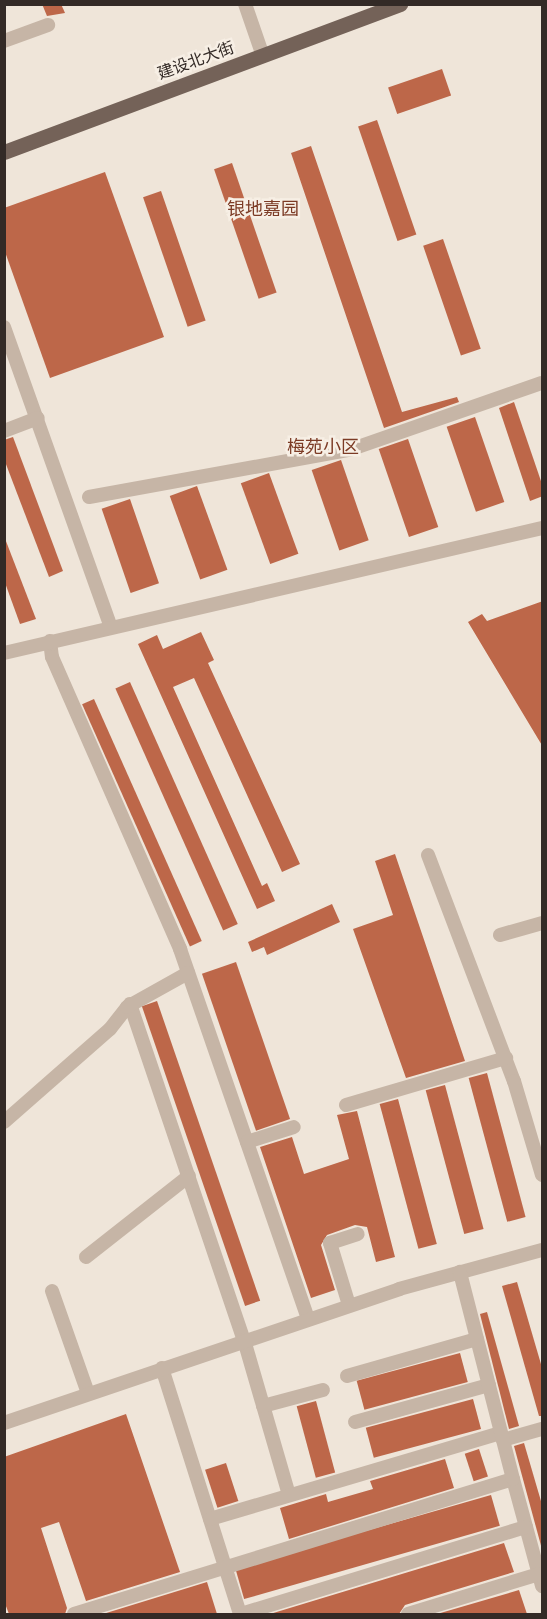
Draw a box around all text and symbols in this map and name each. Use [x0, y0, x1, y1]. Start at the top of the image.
street label: 建设北大街 [155, 38, 237, 84]
district label: 银地嘉园 [227, 198, 299, 220]
district label: 梅苑小区 [287, 436, 359, 458]

